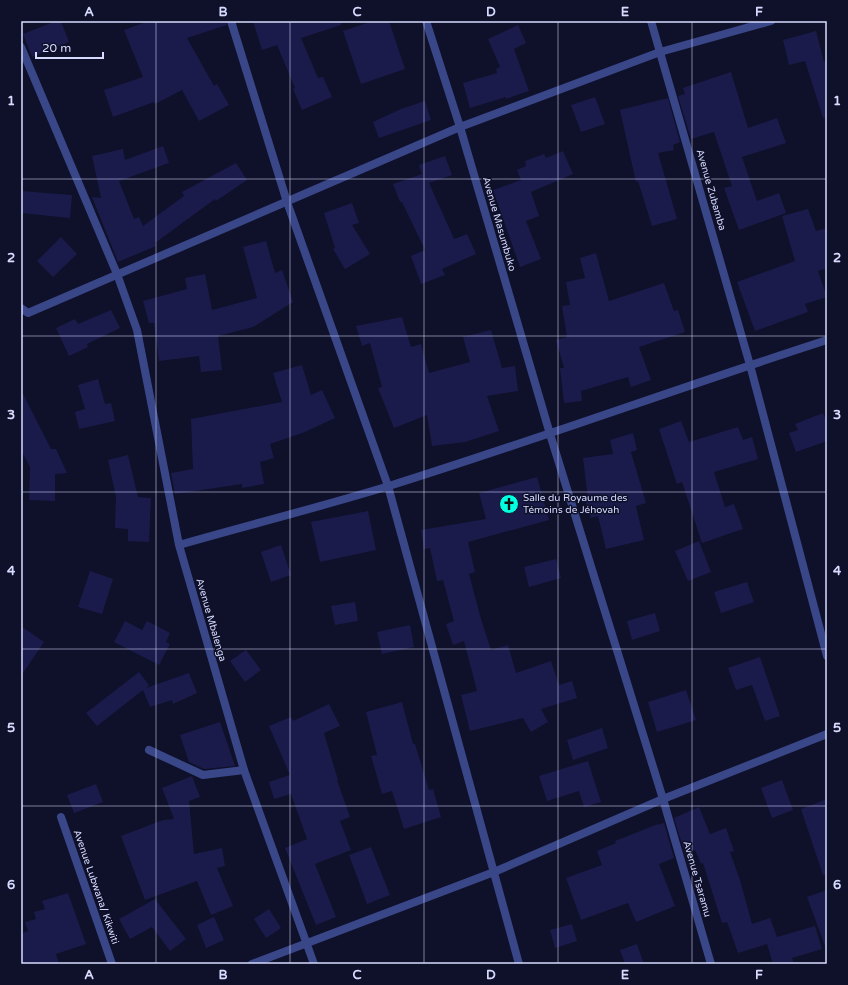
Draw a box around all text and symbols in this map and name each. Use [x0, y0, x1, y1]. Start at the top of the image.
text: A [84, 4, 94, 20]
text: B [218, 4, 228, 20]
text: C [352, 4, 362, 20]
text: D [486, 4, 496, 20]
text: E [621, 4, 629, 20]
text: F [755, 4, 763, 20]
scale bar [36, 34, 103, 60]
text: 20 m [42, 41, 71, 55]
text: 1 [7, 93, 15, 109]
text: 1 [833, 93, 841, 109]
street label: Avenue Zubamba [694, 148, 728, 232]
street label: Avenue Masumbuko [480, 175, 518, 273]
text: 2 [7, 250, 15, 266]
text: 2 [833, 250, 841, 266]
text: 3 [7, 407, 15, 423]
text: 3 [833, 407, 841, 423]
place label: Salle du Royaume des Témoins de Jéhovah [523, 492, 628, 516]
church icon: Salle du Royaume des Témoins de Jéhovah [498, 493, 520, 515]
text: 4 [7, 563, 16, 579]
text: 4 [833, 563, 842, 579]
street label: Avenue Mbalenga [193, 577, 229, 663]
text: 5 [7, 720, 15, 736]
text: 5 [833, 720, 841, 736]
street label: Avenue Lubwana/ Kikwiti [71, 828, 121, 946]
street label: Avenue Tsaramu [680, 839, 714, 919]
text: 6 [7, 877, 15, 893]
text: 6 [833, 877, 841, 893]
text: A [84, 967, 94, 983]
text: B [218, 967, 228, 983]
text: C [352, 967, 362, 983]
text: D [486, 967, 496, 983]
text: E [621, 967, 629, 983]
text: F [755, 967, 763, 983]

